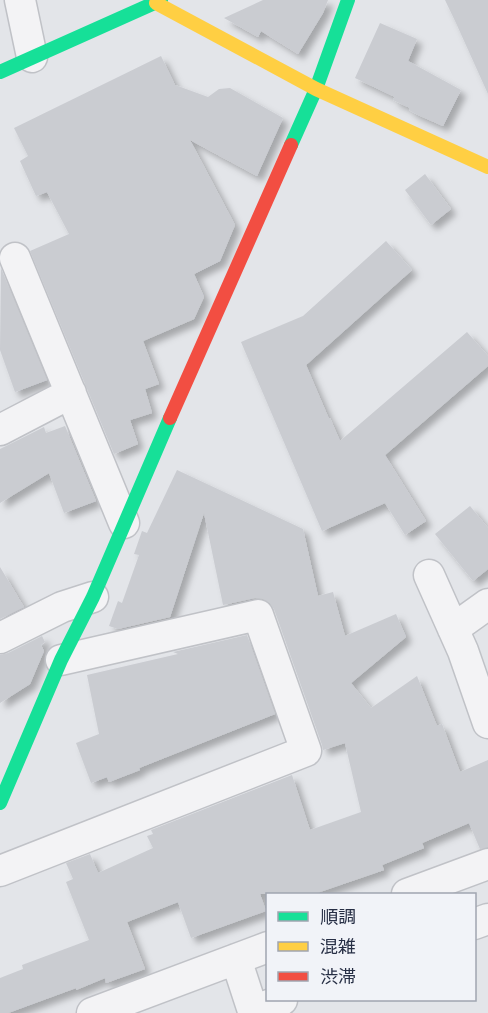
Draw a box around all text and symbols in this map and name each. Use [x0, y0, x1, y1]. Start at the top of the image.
legend [266, 893, 476, 1001]
text: 順調 [320, 906, 356, 928]
text: 混雑 [320, 936, 356, 958]
text: 渋滞 [320, 966, 356, 988]

